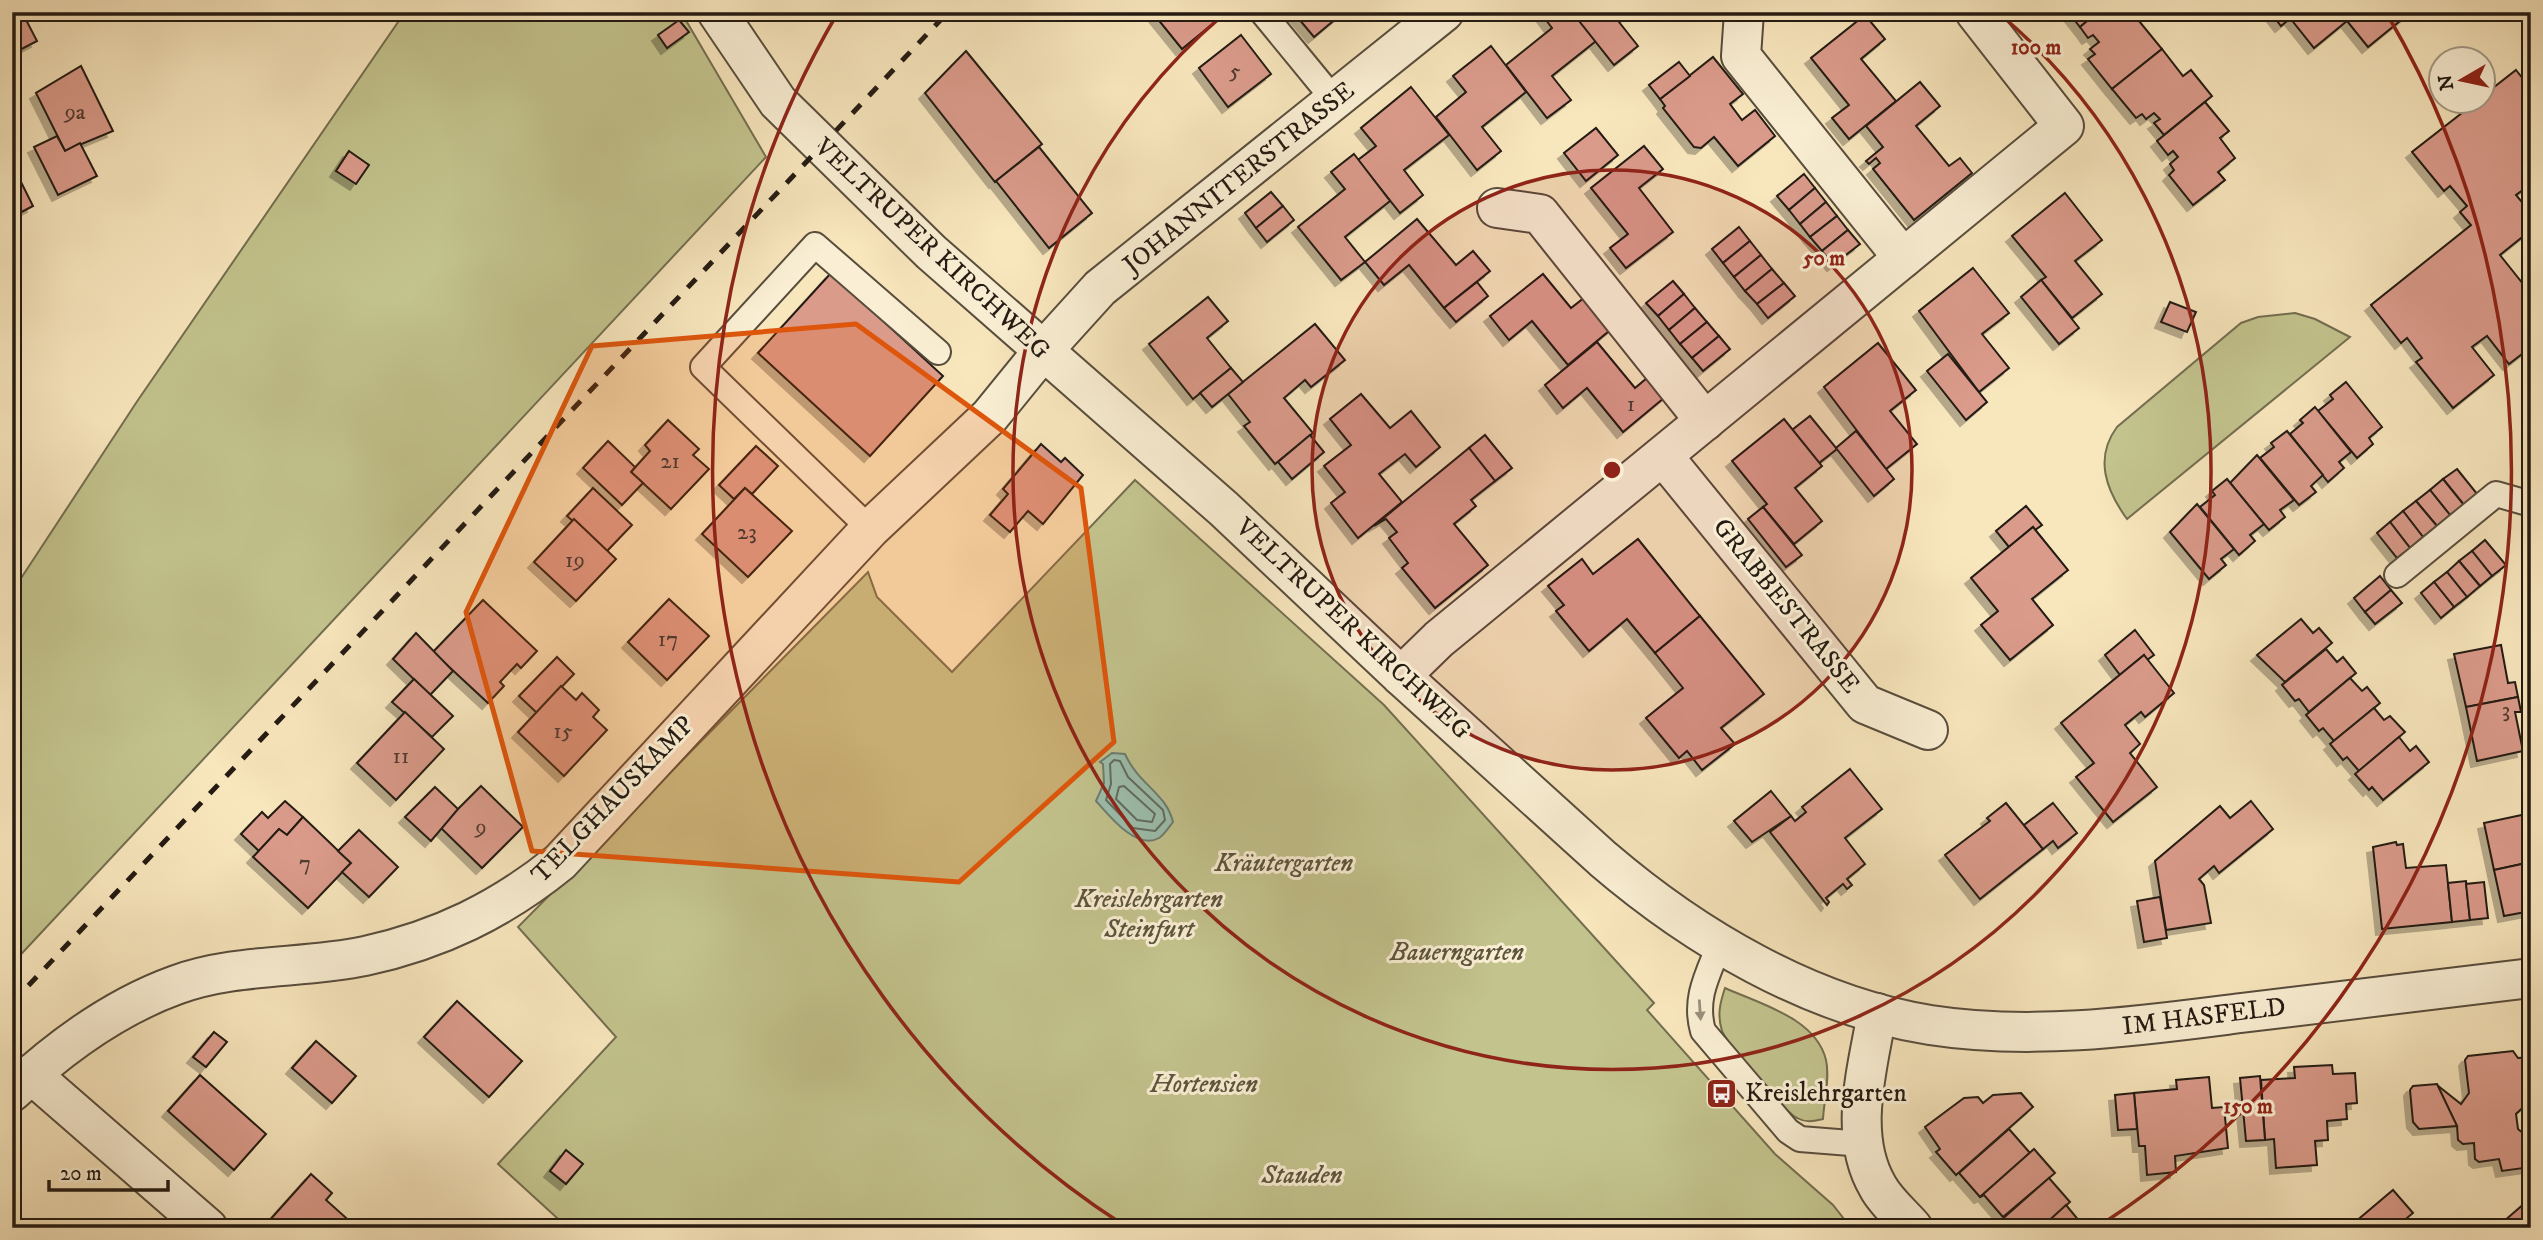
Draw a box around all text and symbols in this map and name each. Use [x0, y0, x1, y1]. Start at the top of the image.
text: 100 m [2011, 35, 2061, 61]
north arrow [2428, 46, 2498, 116]
house number: 5 [1229, 57, 1241, 86]
text: N [2434, 73, 2459, 92]
street label: JOHANNITERSTRASSE [1115, 74, 1361, 283]
house number: 9a [63, 98, 86, 127]
street label: VELTRUPER KIRCHWEG [807, 130, 1057, 367]
text: 50 m [1802, 246, 1845, 272]
house number: 1 [1627, 390, 1635, 419]
house number: 21 [660, 447, 680, 476]
centre of rings [1600, 458, 1624, 482]
street label: VELTRUPER KIRCHWEG [1228, 510, 1478, 747]
street label: GRABBESTRASSE [1705, 512, 1867, 700]
house number: 23 [737, 518, 757, 547]
house number: 19 [565, 546, 585, 575]
house number: 17 [658, 625, 678, 654]
house number: 3 [2502, 696, 2510, 725]
street label: TELGHAUSKAMP [525, 709, 701, 891]
house number: 15 [553, 717, 573, 746]
house number: 11 [393, 742, 409, 771]
house number: 9 [474, 813, 487, 842]
park label: Kräutergarten [1214, 847, 1353, 880]
house number: 7 [299, 849, 311, 878]
park label: Kreislehrgarten Steinfurt [1074, 883, 1223, 946]
park label: Bauerngarten [1389, 936, 1524, 969]
street label: IM HASFELD [2120, 991, 2288, 1043]
one-way arrow [1695, 1000, 1706, 1022]
park label: Hortensien [1149, 1068, 1258, 1101]
bus stop icon: Kreislehrgarten [1705, 1076, 1739, 1110]
place label: Kreislehrgarten [1745, 1077, 1907, 1110]
text: 150 m [2223, 1094, 2273, 1120]
scale bar [49, 1149, 168, 1193]
park label: Stauden [1260, 1159, 1343, 1192]
text: 20 m [60, 1161, 102, 1187]

